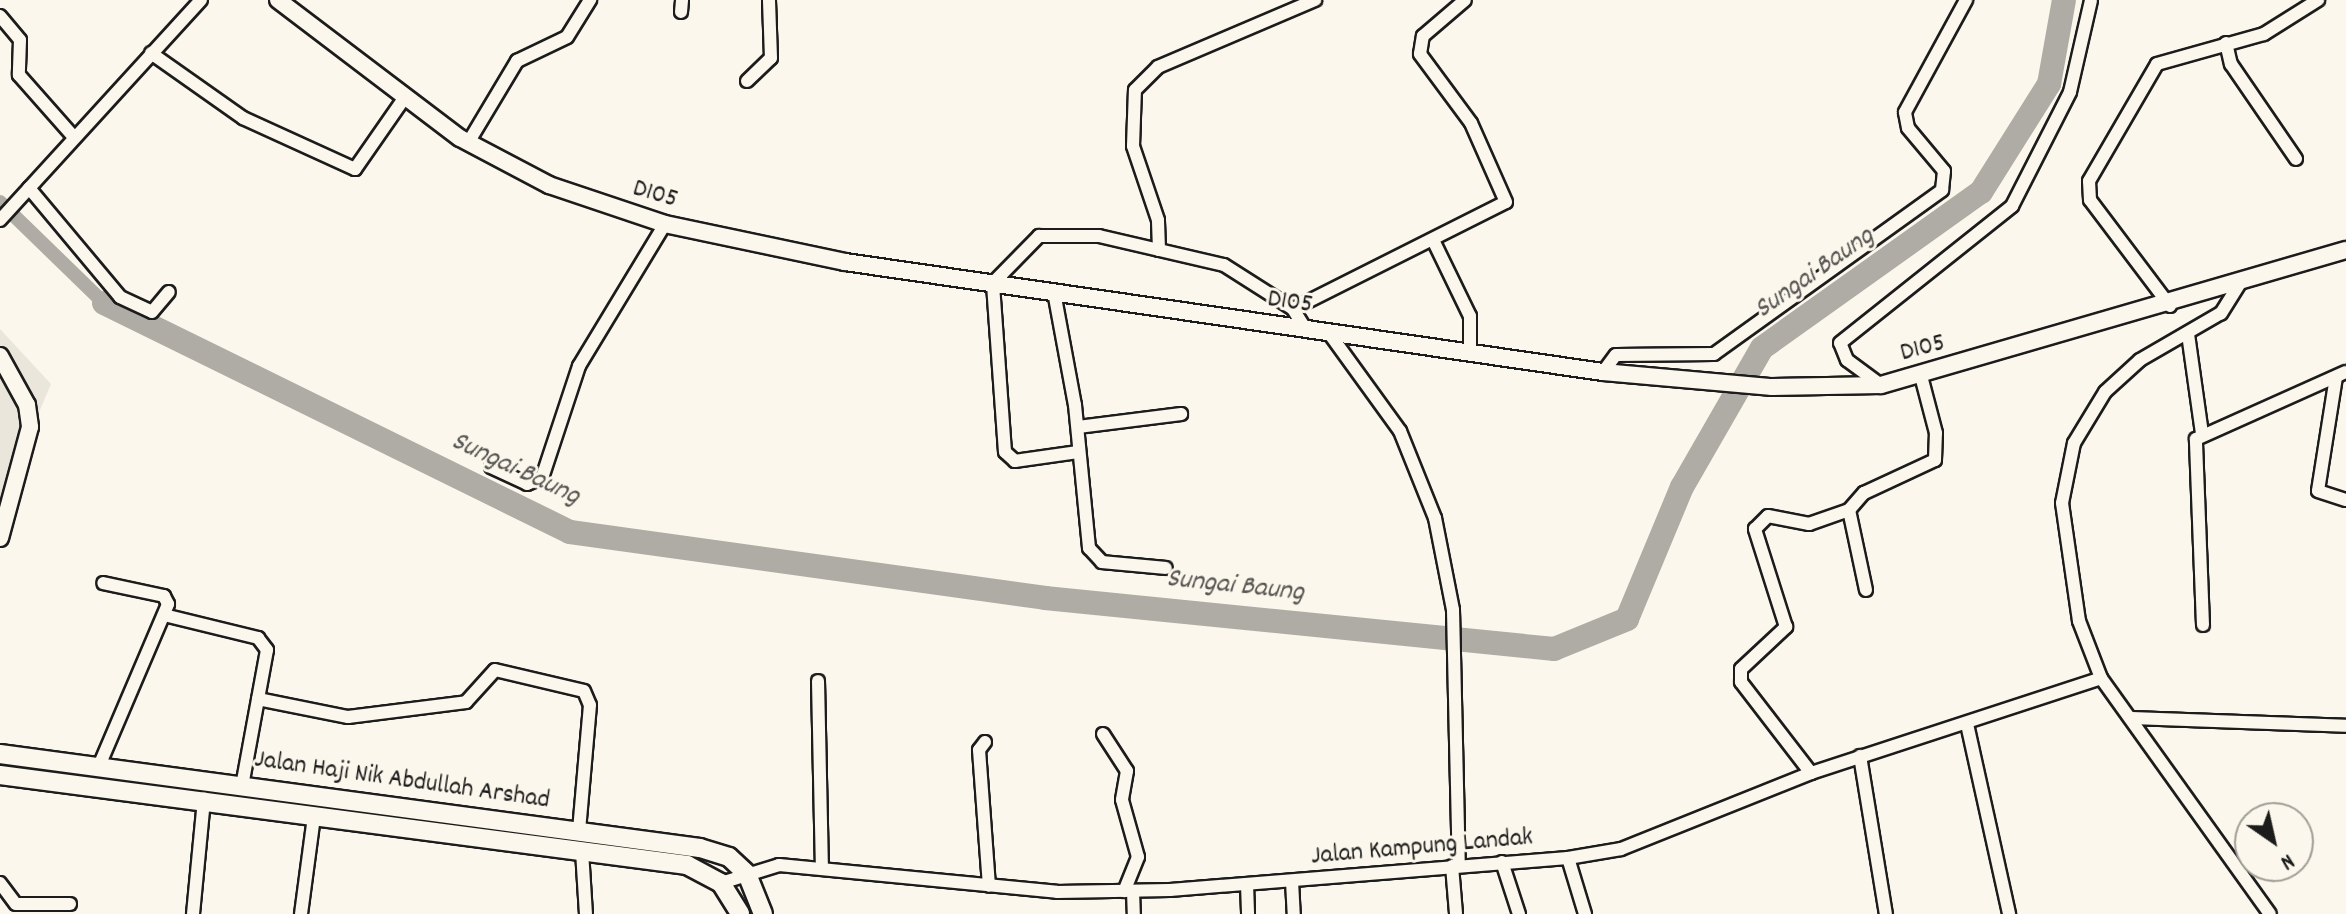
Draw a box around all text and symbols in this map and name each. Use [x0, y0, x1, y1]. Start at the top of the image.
street label: D105 [629, 174, 681, 216]
water label: Sungai Baung [1749, 221, 1881, 327]
street label: D105 [1265, 284, 1315, 322]
street label: D105 [1897, 328, 1949, 370]
water label: Sungai Baung [445, 426, 585, 514]
water label: Sungai Baung [1165, 563, 1305, 611]
street label: Jalan Haji Nik Abdullah Arshad [252, 745, 552, 817]
north arrow [2234, 802, 2314, 882]
street label: Jalan Kampung Landak [1310, 823, 1534, 873]
text: N [2273, 845, 2300, 877]

